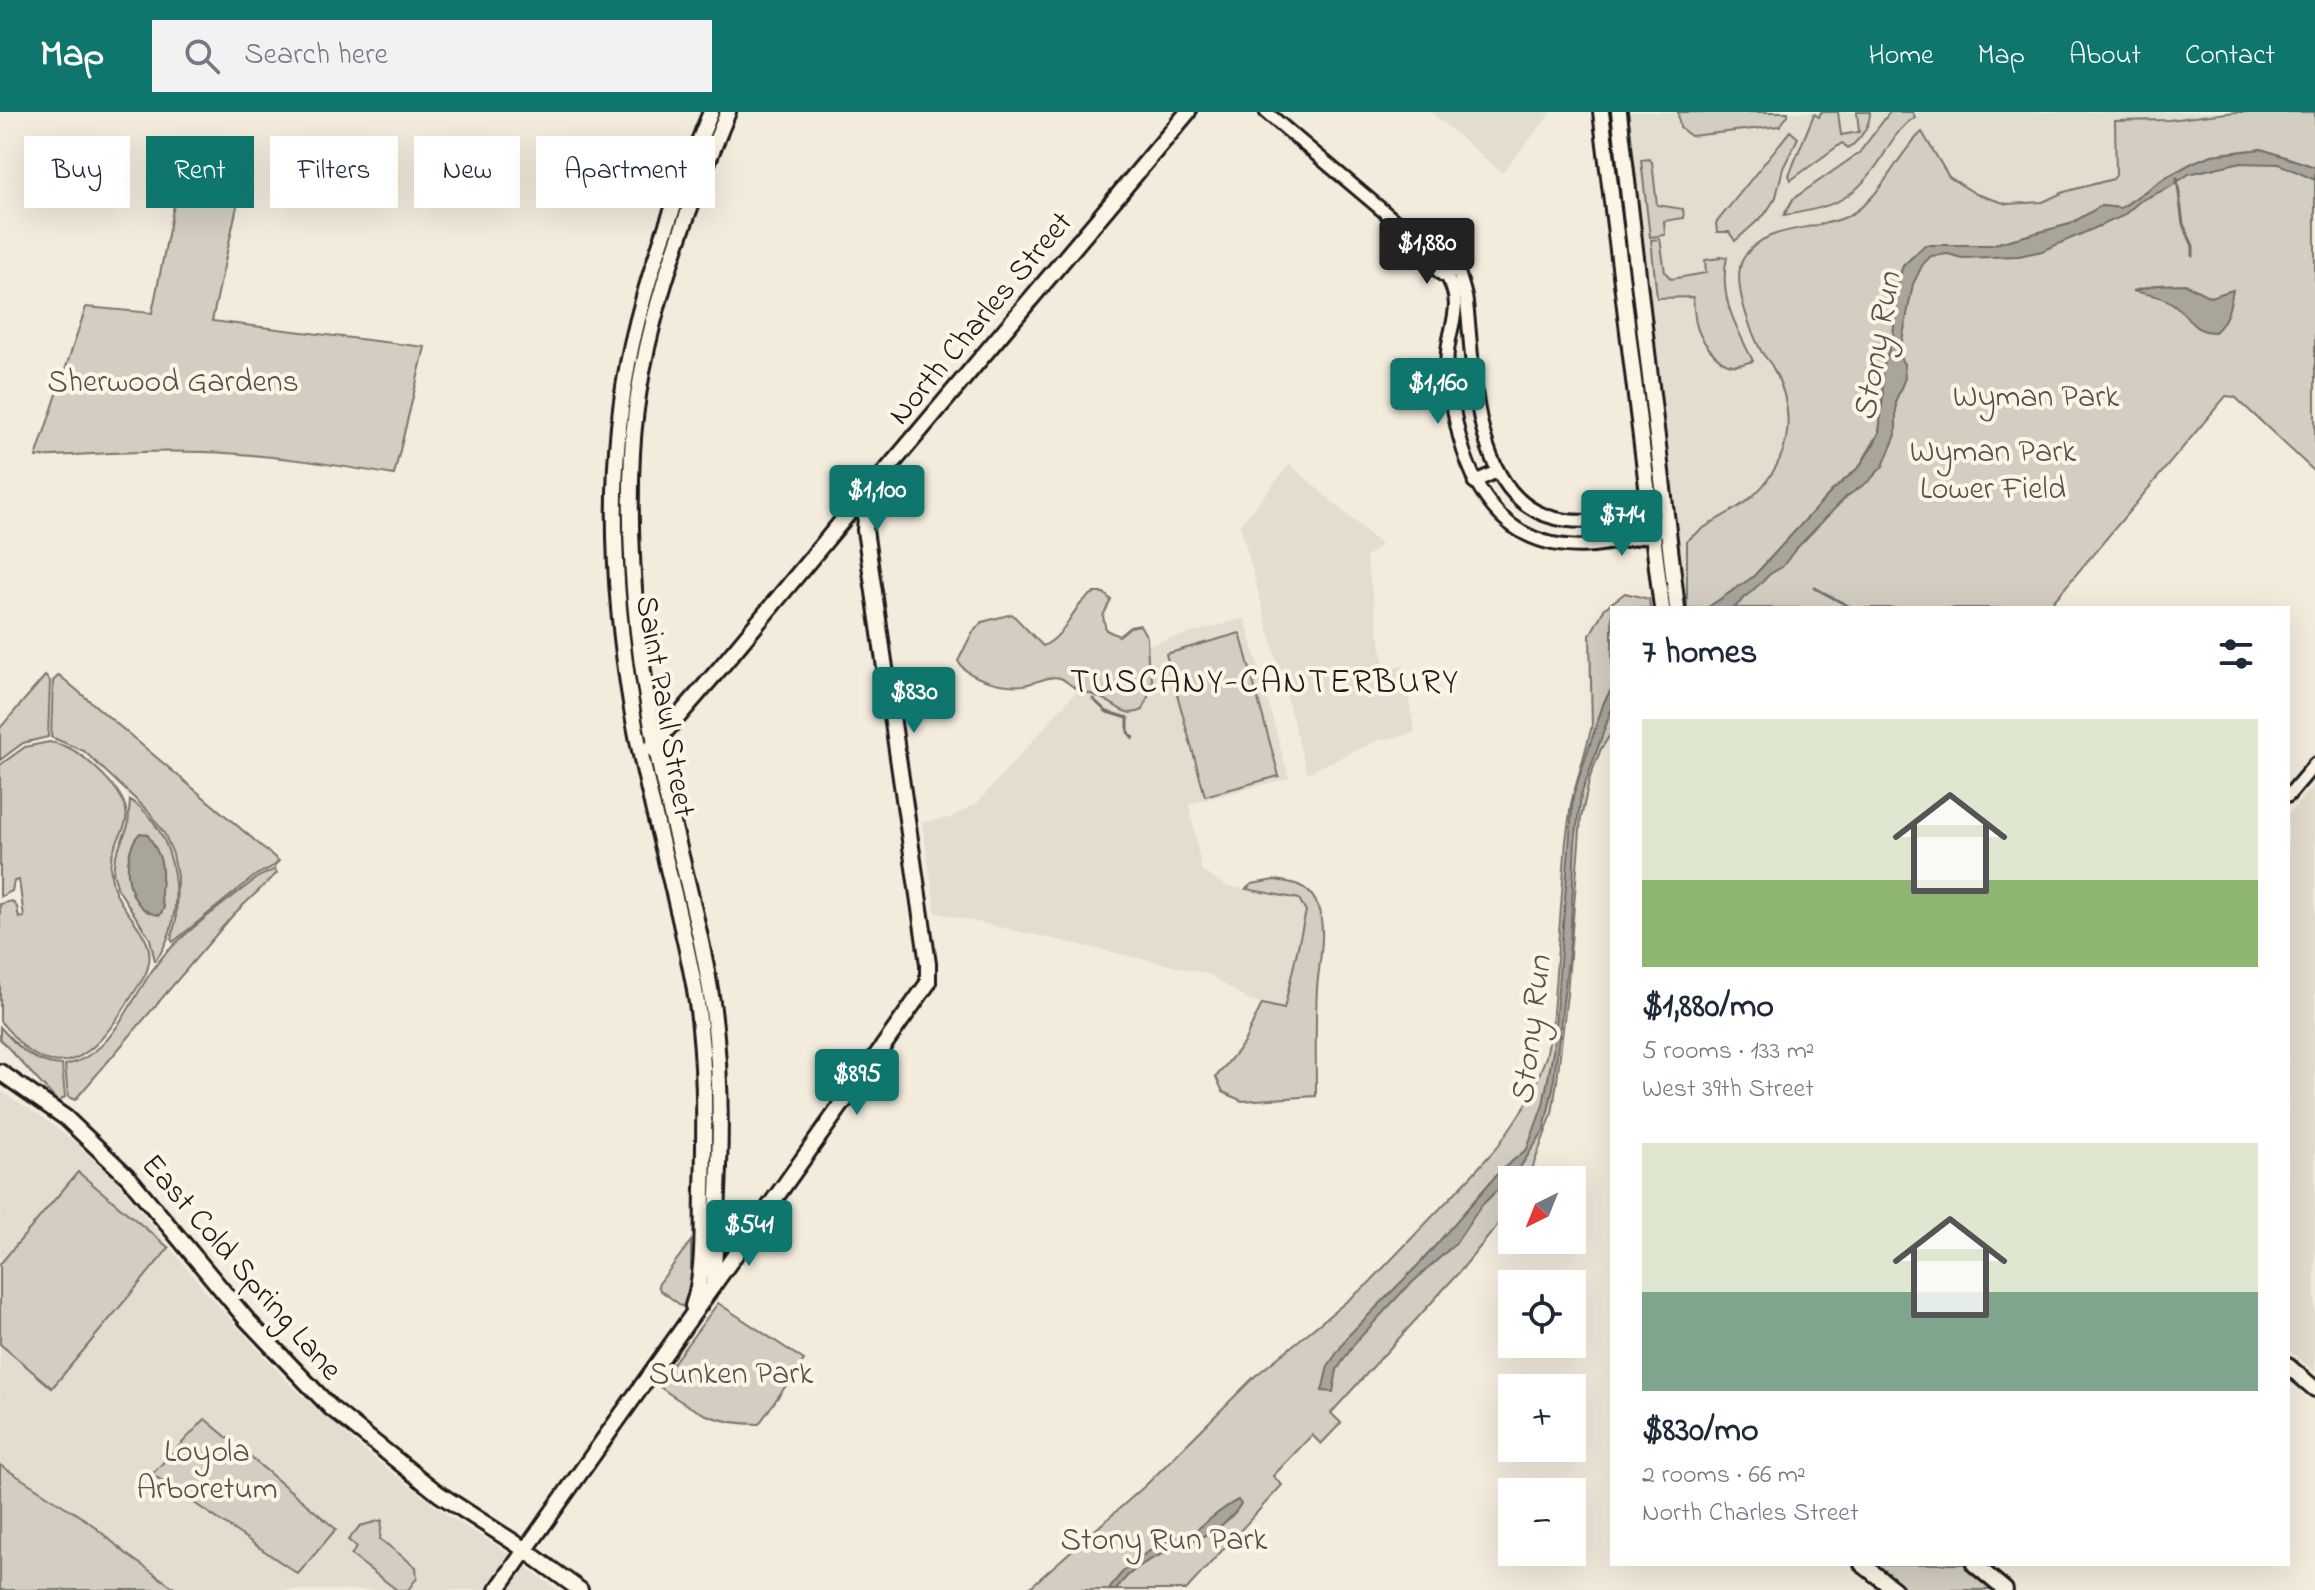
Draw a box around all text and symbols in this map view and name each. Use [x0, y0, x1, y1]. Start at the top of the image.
search box [152, 20, 712, 92]
text: Map [40, 28, 104, 84]
icon: search [180, 34, 224, 78]
text: Search here [244, 34, 388, 78]
text: Home [1868, 36, 1934, 77]
text: Map [1978, 36, 2025, 77]
text: About [2069, 36, 2141, 77]
text: Contact [2185, 36, 2275, 77]
chip: Buy [24, 136, 130, 208]
chip: Rent [146, 136, 254, 208]
chip: Filters [270, 136, 398, 208]
chip: New [414, 136, 520, 208]
chip: Apartment [536, 136, 715, 208]
street label: North Charles Street [878, 202, 1086, 437]
pin: $1,880 [1362, 218, 1492, 286]
text: $1,880 [1397, 225, 1457, 263]
water label: Stony Run [1841, 267, 1917, 425]
pin: $1,160 [1373, 358, 1503, 426]
park label: Sherwood Gardens [47, 360, 299, 407]
text: $1,160 [1408, 365, 1468, 403]
park label: Wyman Park [1953, 375, 2120, 422]
park label: Wyman Park Lower Field [1910, 430, 2077, 514]
pin: $1,100 [812, 465, 942, 533]
text: $1,100 [847, 472, 907, 510]
pin: $714 [1575, 490, 1669, 558]
text: $714 [1599, 497, 1645, 535]
street label: Saint Paul Street [621, 592, 706, 821]
text: 7 homes [1642, 629, 1757, 679]
icon: filters [2214, 632, 2258, 676]
district label: TUSCANY-CANTERBURY [1070, 659, 1460, 709]
pin: $830 [867, 667, 961, 735]
text: $830 [890, 674, 938, 712]
icon: home [1878, 771, 2022, 915]
water label: Stony Run [1499, 952, 1567, 1108]
text: $1,880/mo [1642, 983, 1774, 1033]
text: 5 rooms · 133 m² [1642, 1033, 1815, 1071]
pin: $895 [810, 1049, 904, 1117]
text: $895 [833, 1056, 881, 1094]
text: West 39th Street [1642, 1071, 1814, 1109]
street label: East Cold Spring Lane [128, 1144, 353, 1393]
north arrow [1498, 1166, 1586, 1254]
map controls [1498, 1166, 1586, 1566]
icon: home [1878, 1195, 2022, 1339]
pin: $541 [702, 1200, 796, 1268]
text: $541 [724, 1207, 774, 1245]
button: locate [1498, 1270, 1586, 1358]
park label: Sunken Park [649, 1352, 814, 1399]
button: + [1498, 1374, 1586, 1462]
text: $830/mo [1642, 1407, 1759, 1457]
park label: Loyola Arboretum [136, 1430, 278, 1514]
text: 2 rooms · 66 m² [1642, 1457, 1806, 1495]
button: − [1498, 1478, 1586, 1566]
text: North Charles Street [1642, 1495, 1859, 1533]
park label: Stony Run Park [1060, 1518, 1268, 1565]

